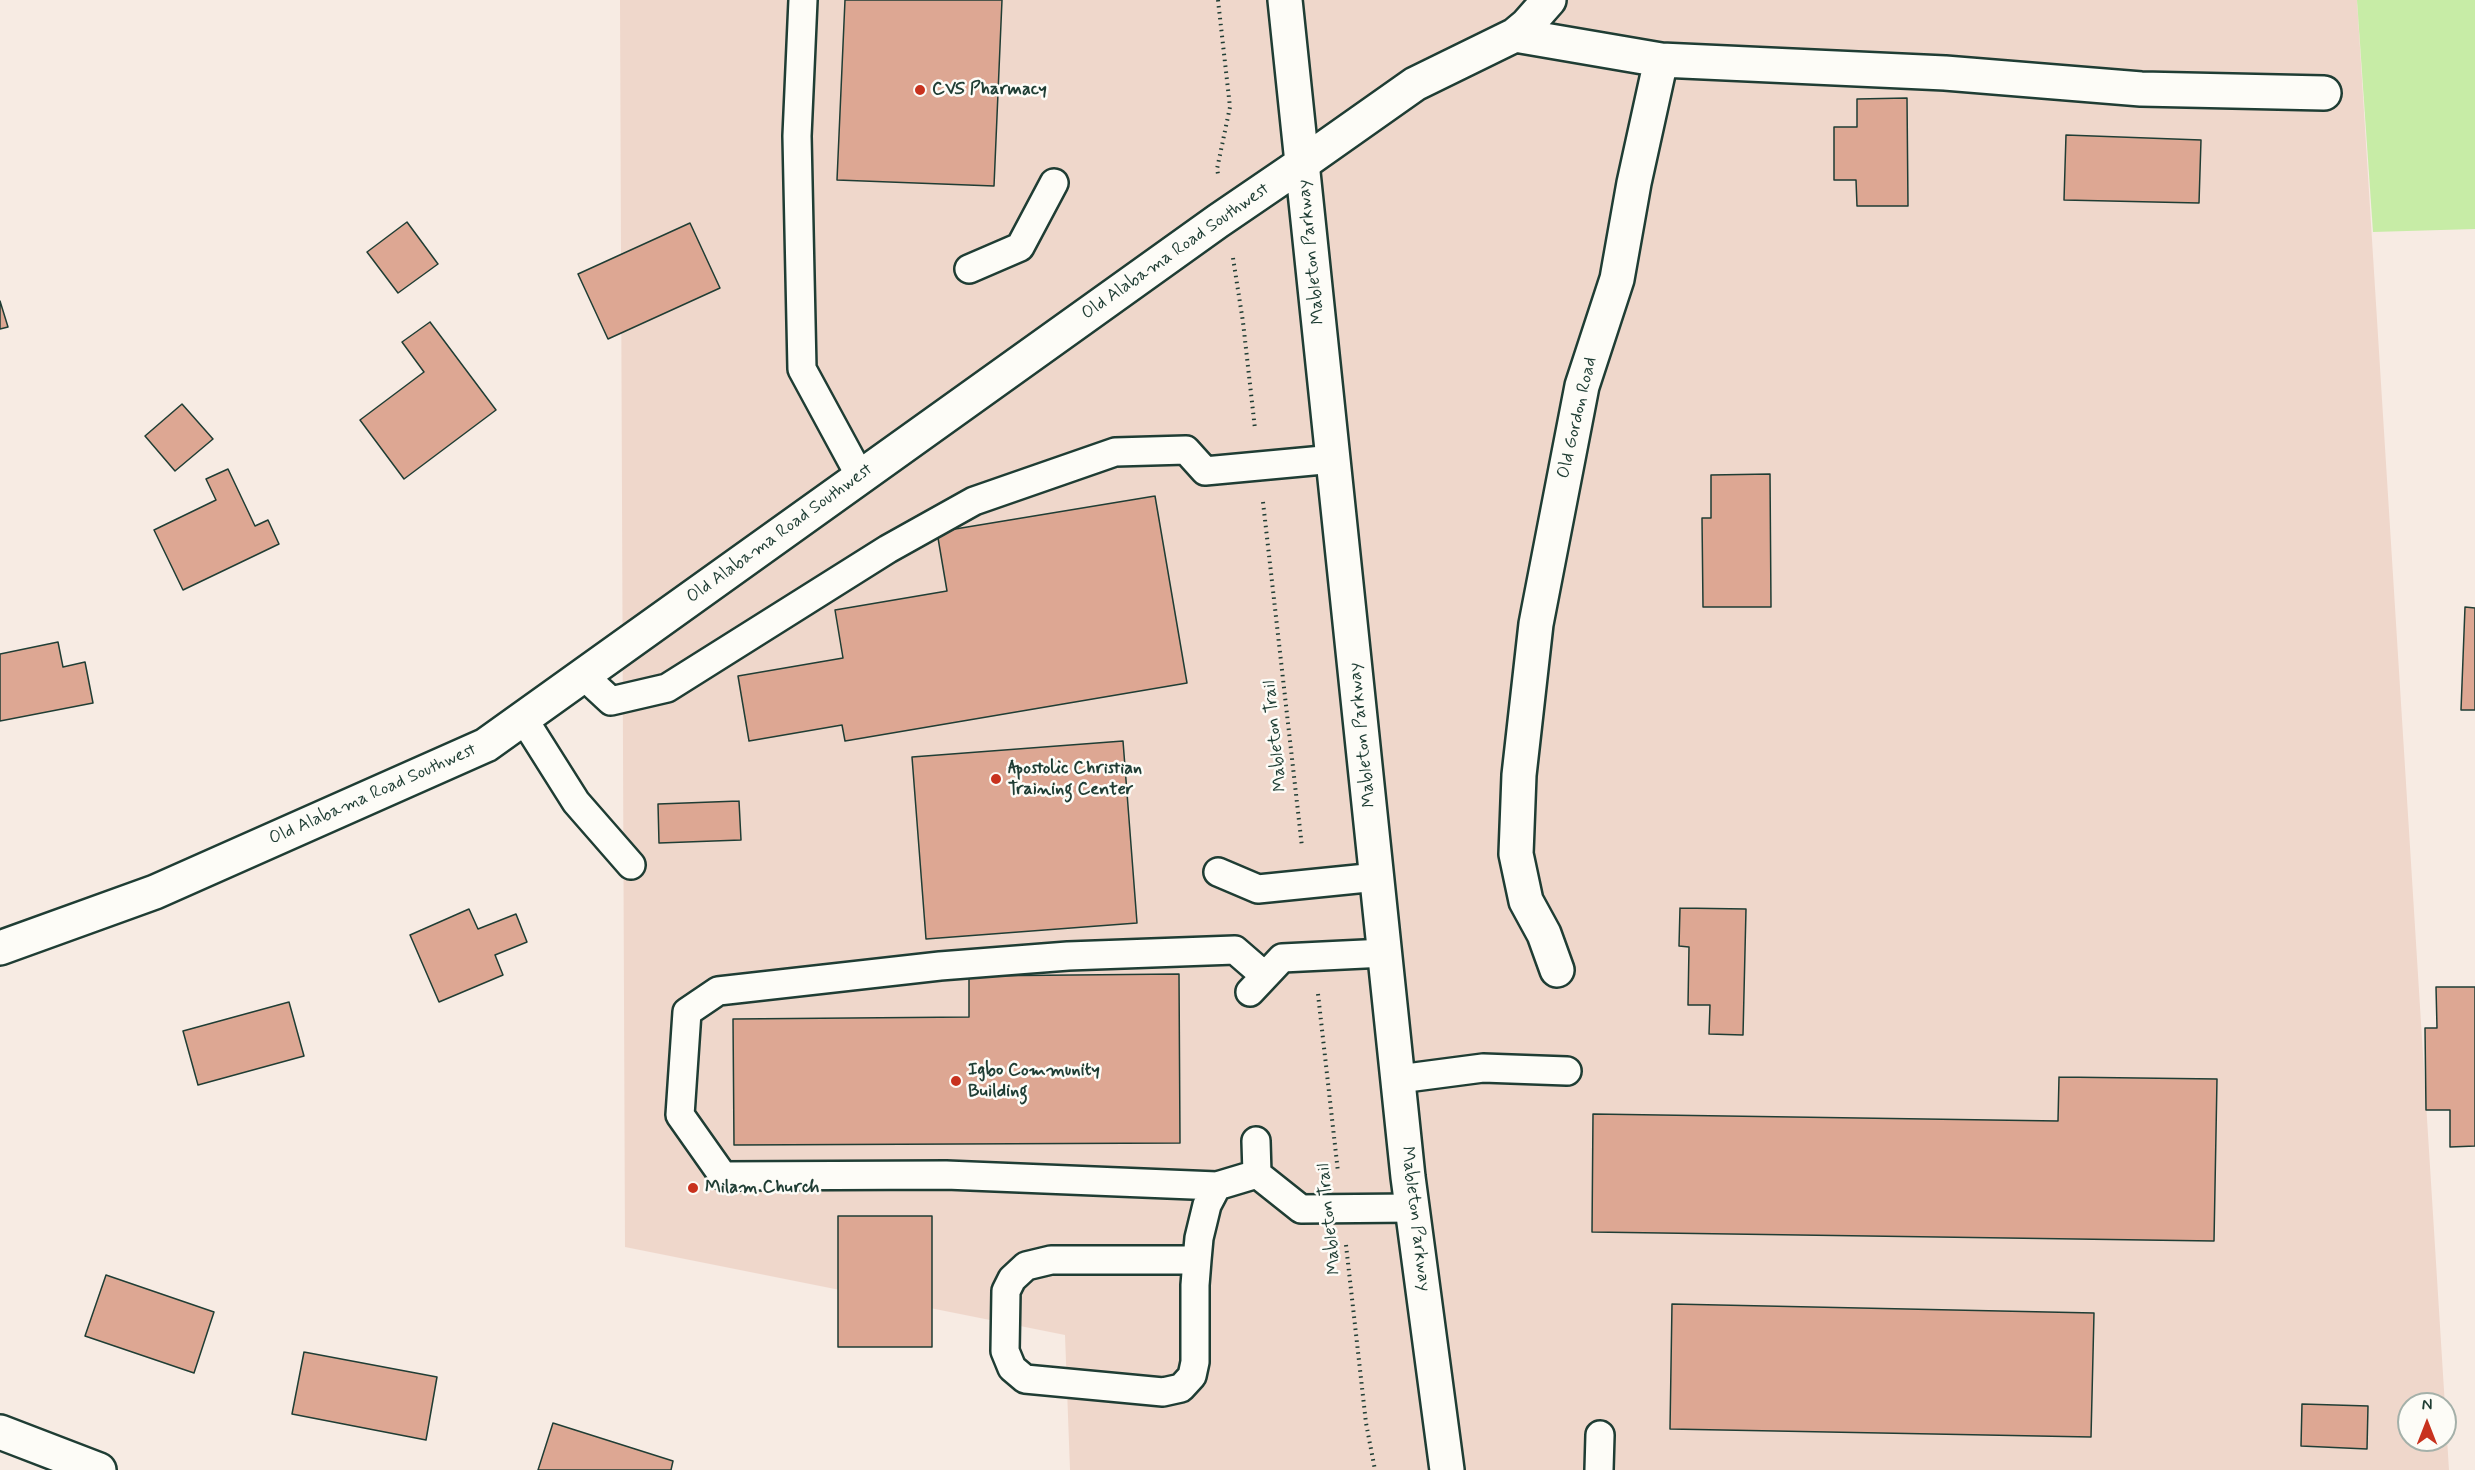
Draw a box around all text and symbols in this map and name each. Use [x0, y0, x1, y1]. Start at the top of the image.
place label: CVS Pharmacy [932, 79, 1047, 101]
marker: CVS Pharmacy [913, 83, 927, 97]
street label: Mableton Parkway [1294, 178, 1330, 326]
street label: Old Alabama Road Southwest [1078, 179, 1274, 325]
street label: Old Gordon Road [1554, 355, 1602, 481]
street label: Old Alabama Road Southwest [683, 459, 877, 609]
street label: Mableton Parkway [1345, 661, 1381, 809]
street label: Mableton Trail [1259, 679, 1293, 793]
street label: Old Alabama Road Southwest [266, 740, 480, 850]
place label: Apostolic Christian Training Center [1008, 758, 1142, 800]
marker: Apostolic Christian Training Center [989, 772, 1003, 786]
place label: Igbo Community Building [968, 1060, 1100, 1102]
marker: Igbo Community Building [949, 1074, 963, 1088]
street label: Mableton Parkway [1395, 1145, 1435, 1293]
street label: Mableton Trail [1313, 1162, 1347, 1276]
place label: Milam Church [705, 1177, 819, 1199]
marker: Milam Church [686, 1181, 700, 1195]
north arrow [2397, 1392, 2457, 1452]
text: N [2422, 1395, 2432, 1416]

